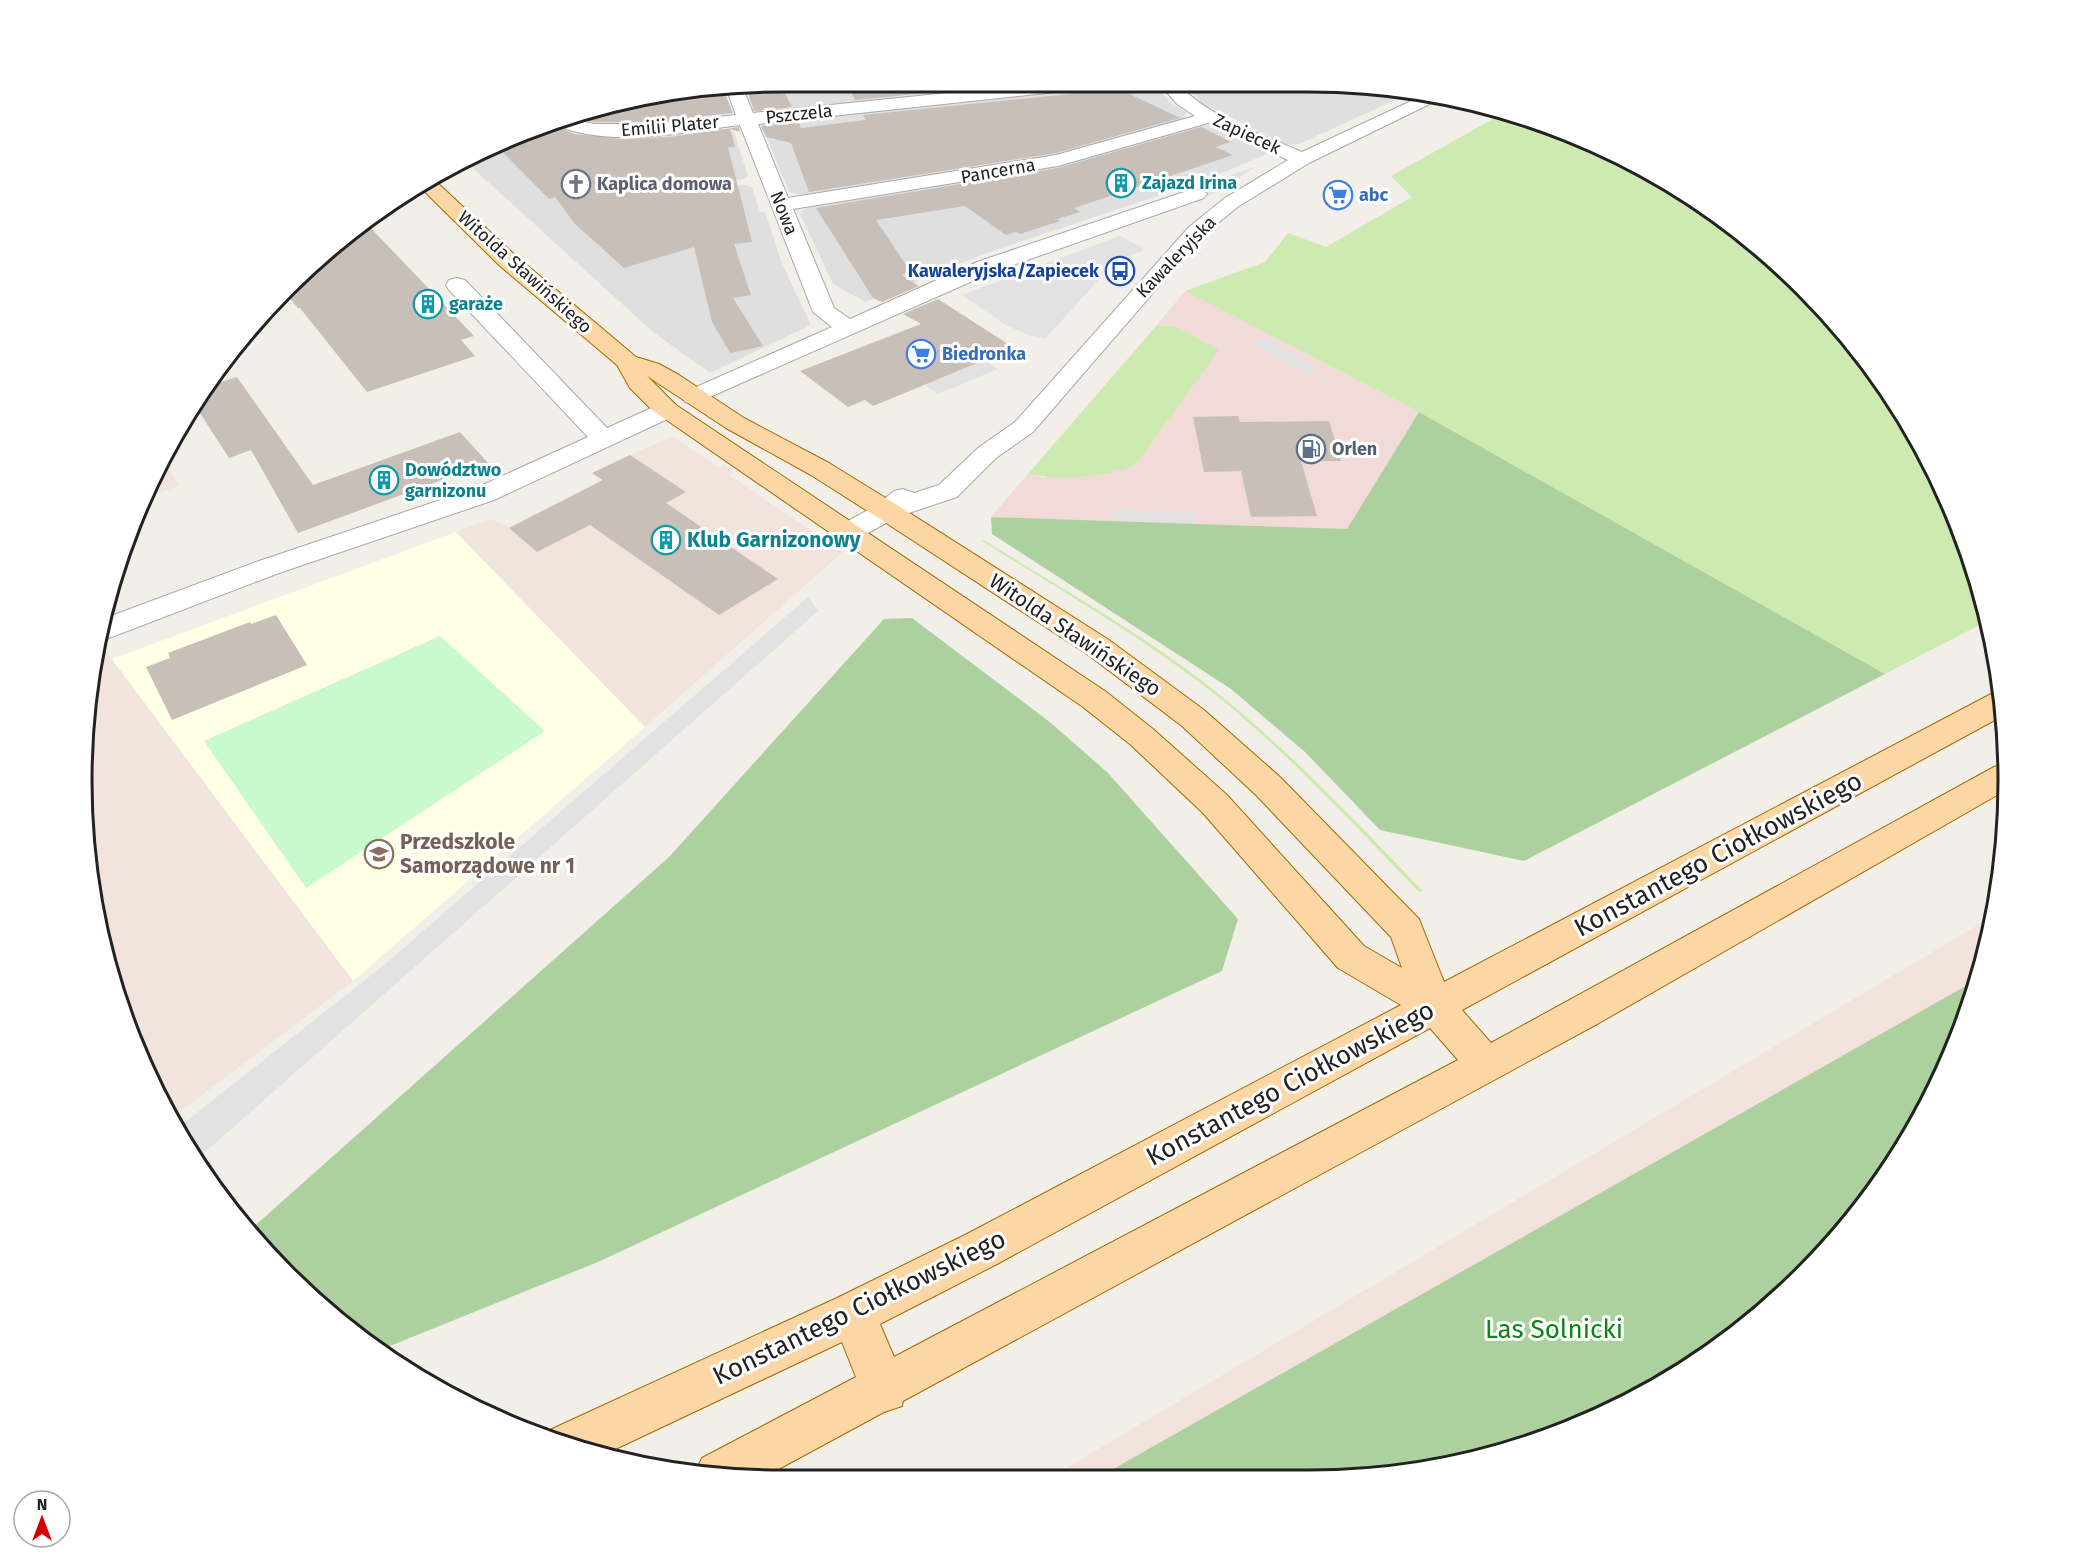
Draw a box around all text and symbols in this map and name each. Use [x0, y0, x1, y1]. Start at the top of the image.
street label: Pszczela [764, 100, 834, 128]
street label: Zapiecek [1210, 109, 1285, 159]
street label: Emilii Plater [620, 111, 720, 141]
street label: Pancerna [959, 154, 1037, 188]
building icon: Zajazd Irina [1105, 167, 1137, 199]
church icon: Kaplica domowa [560, 168, 592, 200]
place label: Zajazd Irina [1142, 172, 1237, 194]
place label: Kaplica domowa [597, 173, 732, 195]
supermarket icon: abc [1322, 179, 1354, 211]
place label: abc [1359, 184, 1389, 206]
street label: Nowa [765, 188, 803, 238]
street label: Witolda Sławińskiego [453, 206, 597, 338]
street label: Kawaleryjska [1131, 211, 1221, 303]
bus stop icon: Kawaleryjska/Zapiecek [1104, 255, 1136, 287]
place label: Kawaleryjska/Zapiecek [908, 260, 1100, 282]
building icon: garaże [412, 288, 444, 320]
place label: garaże [449, 293, 503, 315]
supermarket icon: Biedronka [905, 338, 937, 370]
place label: Biedronka [942, 343, 1026, 365]
fuel station icon: Orlen [1295, 433, 1327, 465]
place label: Orlen [1332, 438, 1377, 460]
place label: Dowództwo garnizonu [405, 459, 501, 502]
building icon: Dowództwo garnizonu [368, 464, 400, 496]
building icon: Klub Garnizonowy [650, 524, 682, 556]
place label: Klub Garnizonowy [687, 527, 860, 553]
street label: Witolda Sławińskiego [984, 568, 1166, 702]
street label: Konstantego Ciołkowskiego [1569, 765, 1868, 944]
place label: Przedszkole Samorządowe nr 1 [400, 829, 575, 879]
school or university icon: Przedszkole Samorządowe nr 1 [363, 838, 395, 870]
street label: Konstantego Ciołkowskiego [1141, 994, 1440, 1173]
street label: Konstantego Ciołkowskiego [708, 1223, 1011, 1392]
park label: Las Solnicki [1485, 1314, 1623, 1345]
north arrow [12, 1489, 72, 1549]
text: N [37, 1495, 47, 1514]

